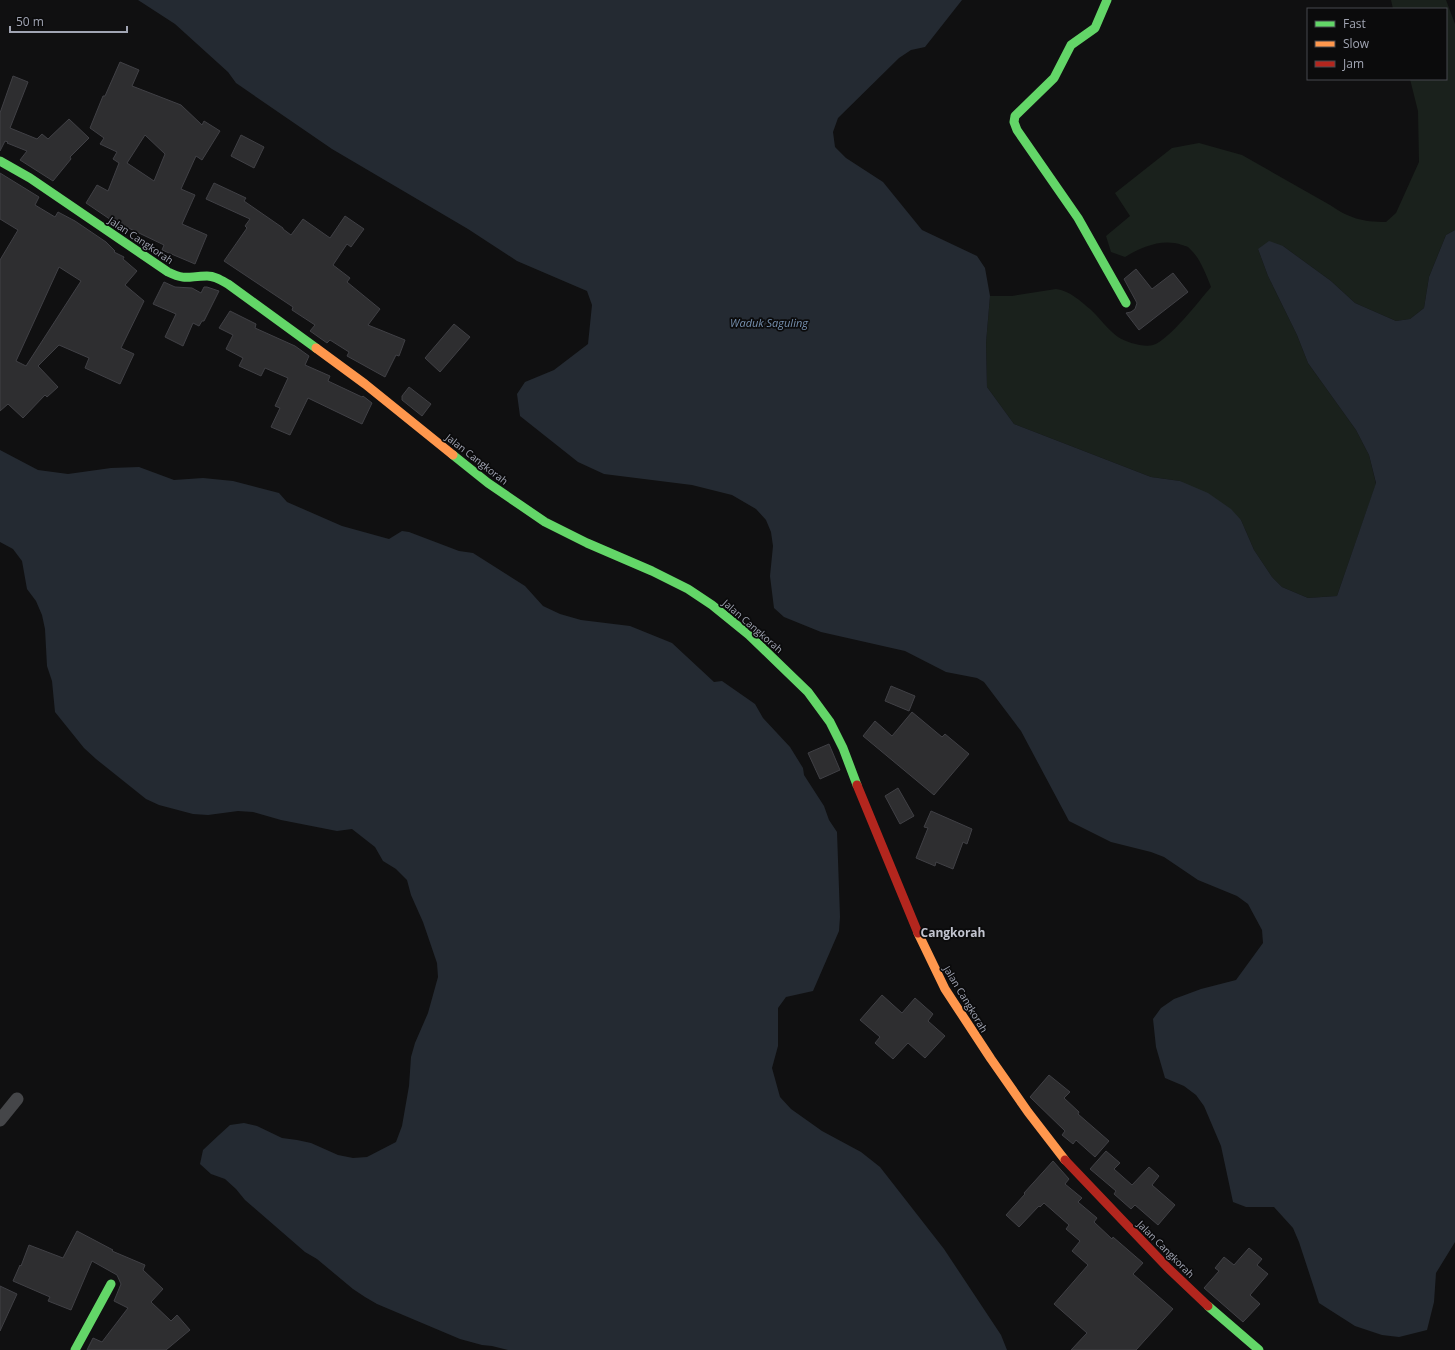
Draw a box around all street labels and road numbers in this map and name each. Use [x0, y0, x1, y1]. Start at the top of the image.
street label: Jalan Cangkorah [105, 213, 176, 267]
street label: Jalan Cangkorah [442, 430, 511, 488]
street label: Jalan Cangkorah [719, 595, 786, 656]
street label: Jalan Cangkorah [940, 962, 991, 1035]
street label: Jalan Cangkorah [1134, 1217, 1198, 1281]

